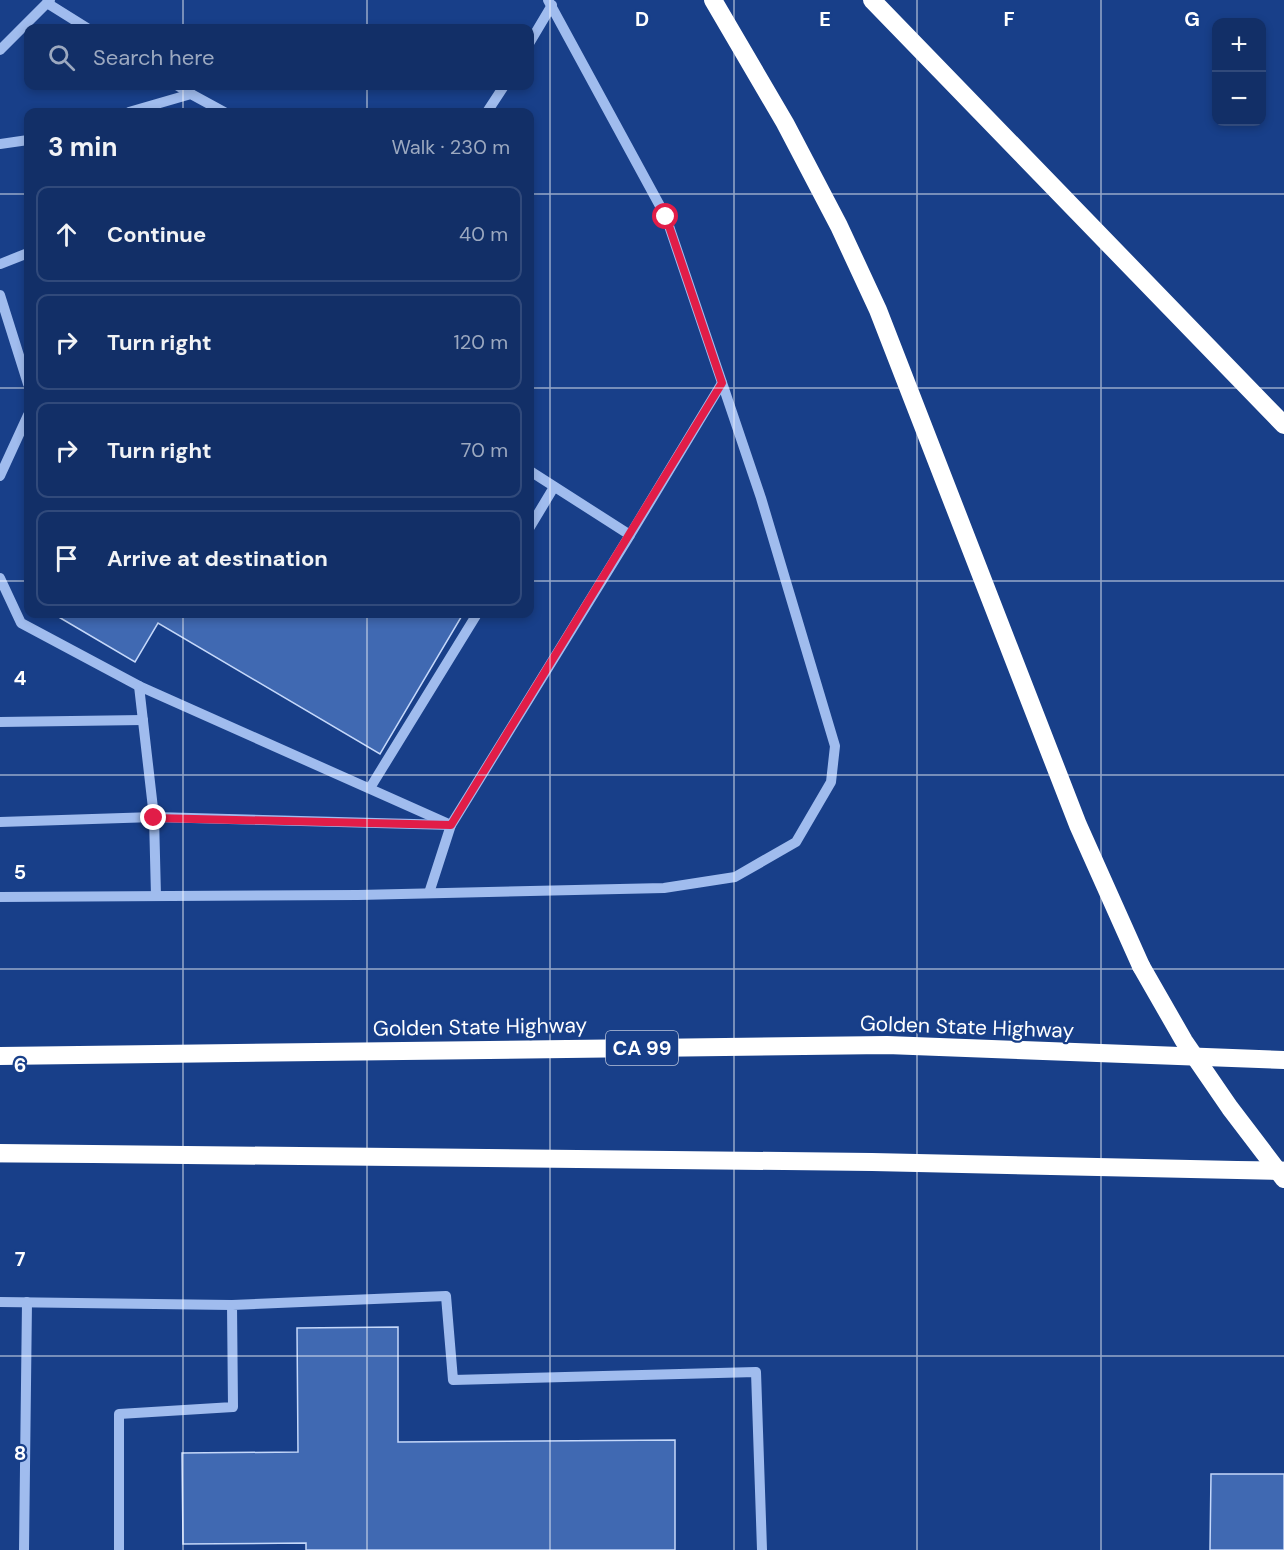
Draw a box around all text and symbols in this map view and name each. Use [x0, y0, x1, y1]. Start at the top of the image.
text: D [635, 6, 649, 32]
text: E [819, 6, 831, 32]
text: F [1003, 6, 1015, 32]
text: G [1184, 6, 1200, 32]
map controls [1212, 18, 1266, 126]
button: + [1212, 18, 1266, 72]
search box [24, 24, 534, 90]
icon: search [45, 41, 78, 74]
text: Search here [93, 43, 214, 72]
button: − [1212, 72, 1266, 126]
text: 3 min [48, 130, 117, 164]
text: Walk · 230 m [391, 134, 510, 160]
route start [652, 203, 678, 229]
icon: ahead [50, 218, 83, 251]
text: Continue [107, 220, 206, 249]
text: 40 m [459, 221, 508, 247]
icon: right [50, 326, 83, 359]
text: Turn right [107, 328, 212, 357]
text: 120 m [454, 329, 508, 355]
icon: right [50, 434, 83, 467]
text: Turn right [107, 436, 212, 465]
text: 70 m [461, 437, 508, 463]
icon: arrive [50, 542, 83, 575]
text: Arrive at destination [107, 544, 328, 573]
text: 4 [14, 665, 27, 691]
route end [140, 804, 166, 830]
text: 5 [14, 859, 26, 885]
street label: Golden State Highway [859, 1009, 1075, 1045]
street label: Golden State Highway [373, 1011, 588, 1043]
road number: CA 99 [606, 1031, 678, 1065]
text: 6 [14, 1052, 26, 1078]
text: 7 [15, 1246, 26, 1272]
text: 8 [14, 1440, 26, 1466]

